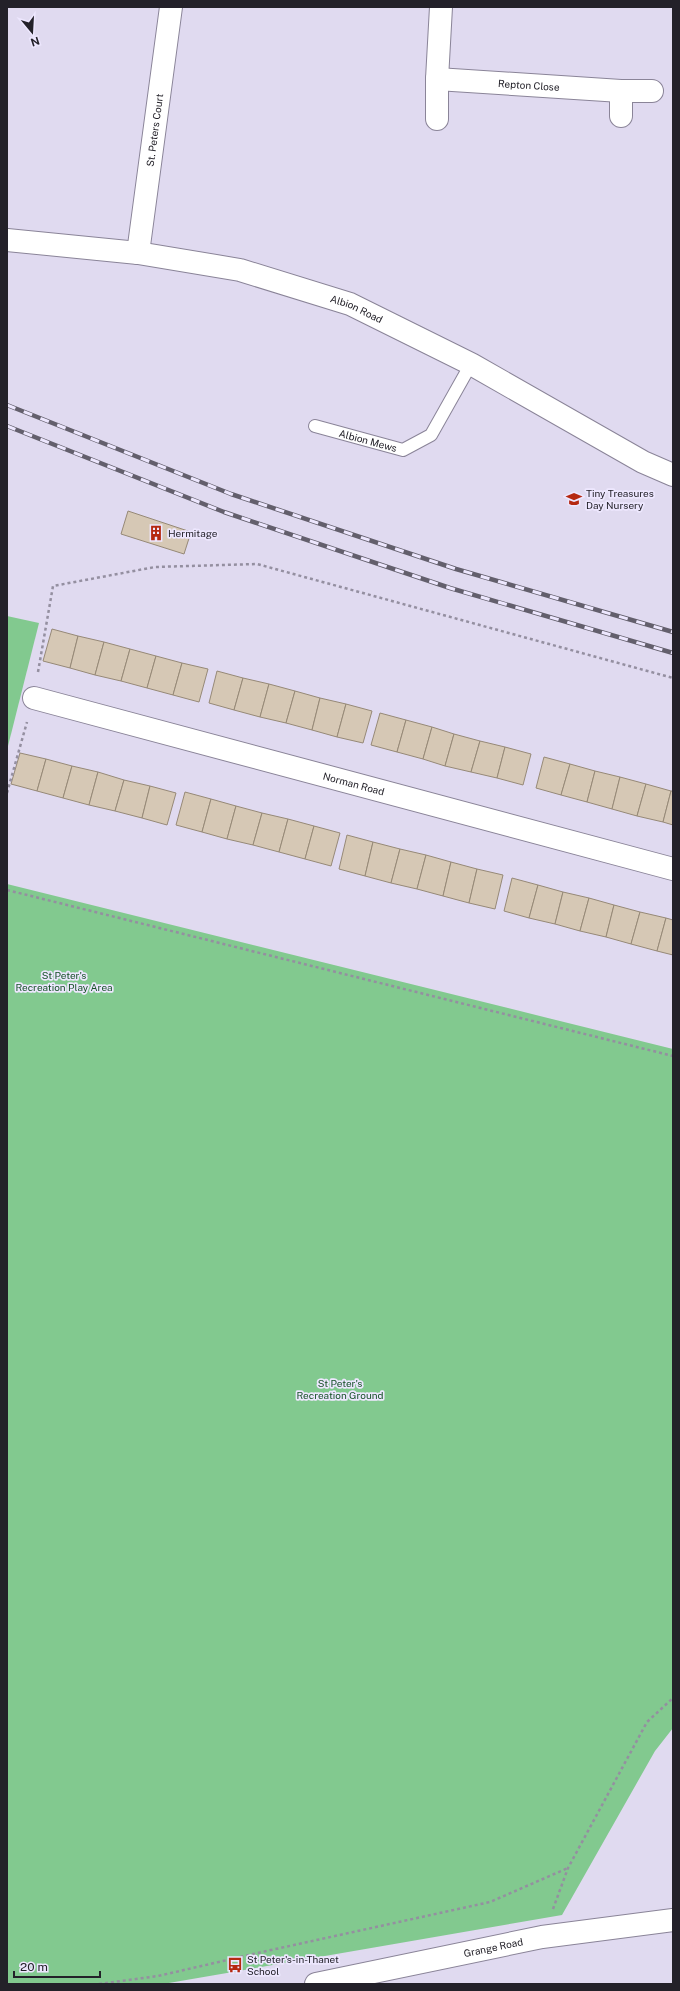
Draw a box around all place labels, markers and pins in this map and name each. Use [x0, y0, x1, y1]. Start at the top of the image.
place label: Tiny Treasures Day Nursery [586, 487, 654, 511]
school or university icon: Tiny Treasures Day Nursery [565, 490, 583, 508]
building icon: Hermitage [147, 524, 165, 542]
place label: Hermitage [168, 527, 218, 539]
place label: St Peter's-in-Thanet School [247, 1953, 339, 1977]
bus stop icon: St Peter's-in-Thanet School [226, 1956, 244, 1974]

